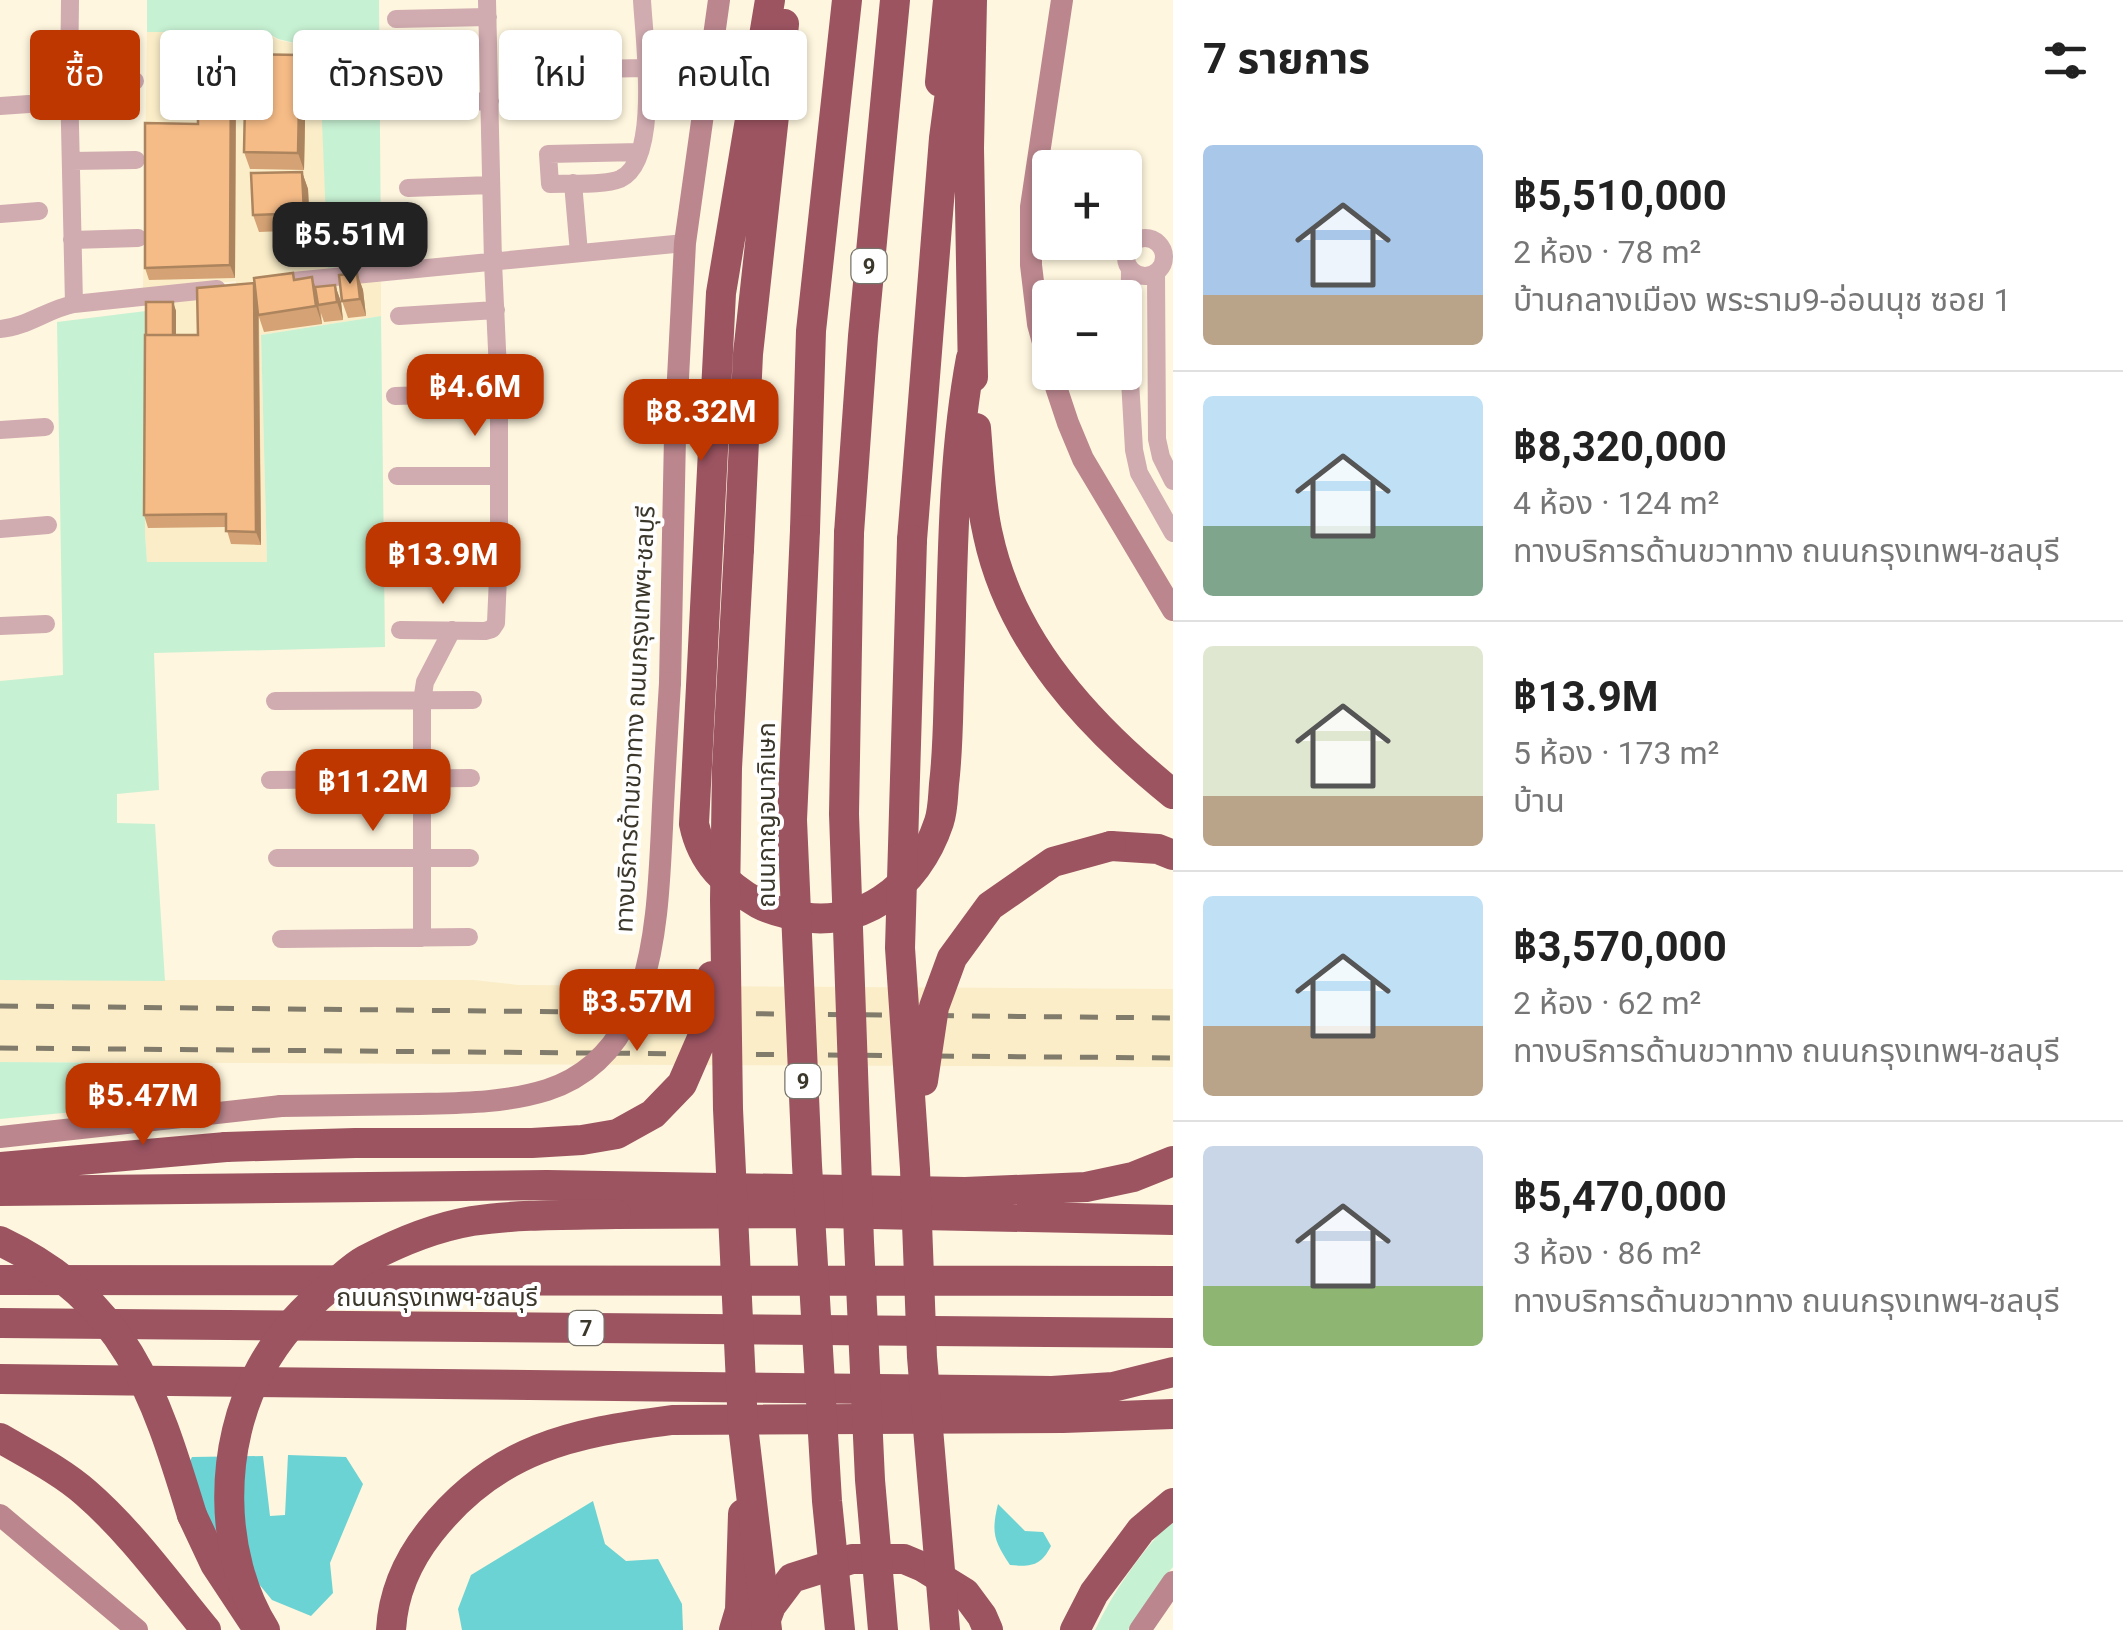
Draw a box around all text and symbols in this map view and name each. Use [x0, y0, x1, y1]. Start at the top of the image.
chip: ซื้อ [30, 30, 140, 120]
chip: เช่า [160, 30, 273, 120]
chip: ตัวกรอง [293, 30, 479, 120]
chip: ใหม่ [499, 30, 622, 120]
chip: คอนโด [642, 30, 807, 120]
icon: filters [2038, 33, 2093, 88]
text: 7 รายการ [1203, 34, 1370, 83]
map controls [1032, 150, 1142, 390]
button: + [1032, 150, 1142, 260]
text: ฿5,510,000 [1513, 171, 1727, 220]
icon: home [1283, 185, 1403, 305]
pin: ฿5.51M [269, 202, 431, 287]
text: ฿5.51M [295, 215, 405, 253]
text: 2 ห้อง · 78 m² [1513, 233, 1701, 271]
road number: 9 [852, 249, 886, 283]
button: − [1032, 280, 1142, 390]
text: บ้านกลางเมือง พระราม9-อ่อนนุช ซอย 1 [1513, 281, 2012, 319]
pin: ฿4.6M [405, 354, 545, 439]
text: ฿4.6M [429, 367, 521, 405]
pin: ฿8.32M [620, 379, 782, 464]
text: ฿8.32M [646, 392, 756, 430]
text: ฿8,320,000 [1513, 422, 1727, 471]
icon: home [1283, 436, 1403, 556]
text: 4 ห้อง · 124 m² [1513, 484, 1719, 522]
street label: ทางบริการด้านขวาทาง ถนนกรุงเทพฯ-ชลบุรี [609, 505, 662, 933]
pin: ฿13.9M [362, 522, 524, 607]
text: ทางบริการด้านขวาทาง ถนนกรุงเทพฯ-ชลบุรี [1513, 532, 2060, 570]
text: ฿13.9M [388, 535, 498, 573]
text: ฿13.9M [1513, 672, 1659, 721]
icon: home [1283, 686, 1403, 806]
street label: ถนนกาญจนาภิเษก [752, 722, 781, 908]
text: 5 ห้อง · 173 m² [1513, 734, 1719, 772]
pin: ฿11.2M [292, 749, 454, 834]
text: ฿11.2M [318, 762, 428, 800]
text: บ้าน [1513, 782, 1565, 820]
text: ฿3,570,000 [1513, 922, 1727, 971]
icon: home [1283, 936, 1403, 1056]
pin: ฿3.57M [556, 969, 718, 1054]
text: ฿3.57M [582, 982, 692, 1020]
text: 2 ห้อง · 62 m² [1513, 984, 1701, 1022]
text: ทางบริการด้านขวาทาง ถนนกรุงเทพฯ-ชลบุรี [1513, 1032, 2060, 1070]
pin: ฿5.47M [62, 1063, 224, 1148]
road number: 9 [786, 1064, 820, 1098]
text: ฿5.47M [88, 1076, 198, 1114]
text: ฿5,470,000 [1513, 1172, 1727, 1221]
icon: home [1283, 1186, 1403, 1306]
text: 3 ห้อง · 86 m² [1513, 1234, 1701, 1272]
text: ทางบริการด้านขวาทาง ถนนกรุงเทพฯ-ชลบุรี [1513, 1282, 2060, 1320]
street label: ถนนกรุงเทพฯ-ชลบุรี [336, 1283, 538, 1313]
road number: 7 [568, 1311, 604, 1345]

